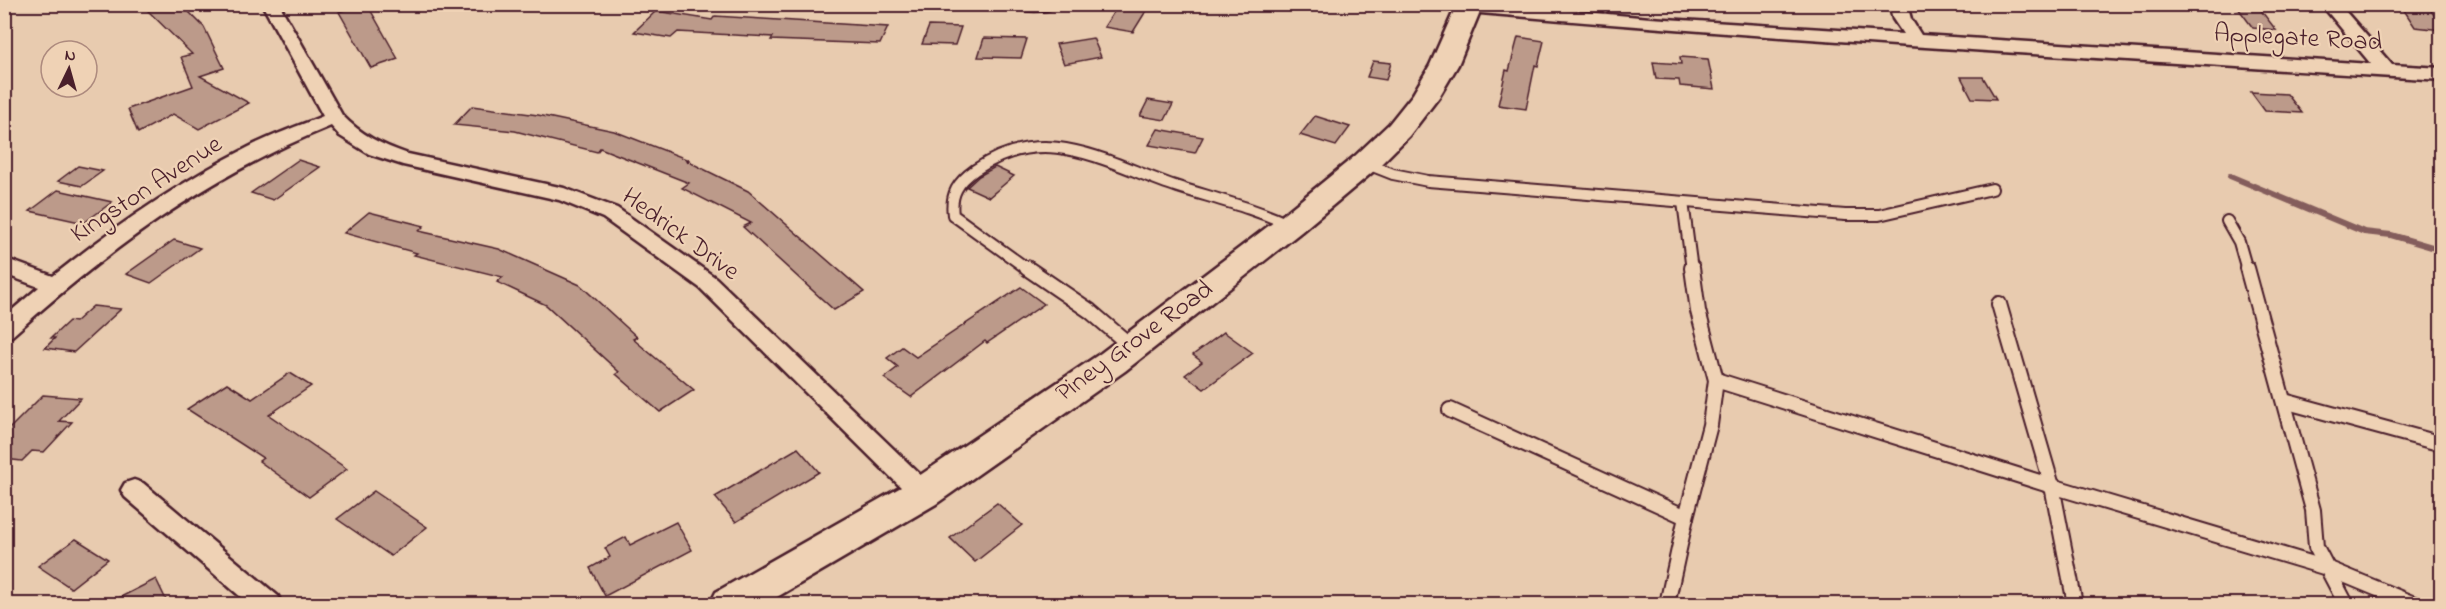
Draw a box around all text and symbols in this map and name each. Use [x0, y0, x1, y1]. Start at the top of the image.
street label: Applegate Road [2213, 16, 2384, 62]
north arrow [39, 39, 99, 99]
text: N [64, 44, 77, 68]
street label: Kingston Avenue [64, 126, 231, 253]
street label: Hedrick Drive [613, 179, 747, 291]
street label: Piney Grove Road [1048, 271, 1222, 412]

